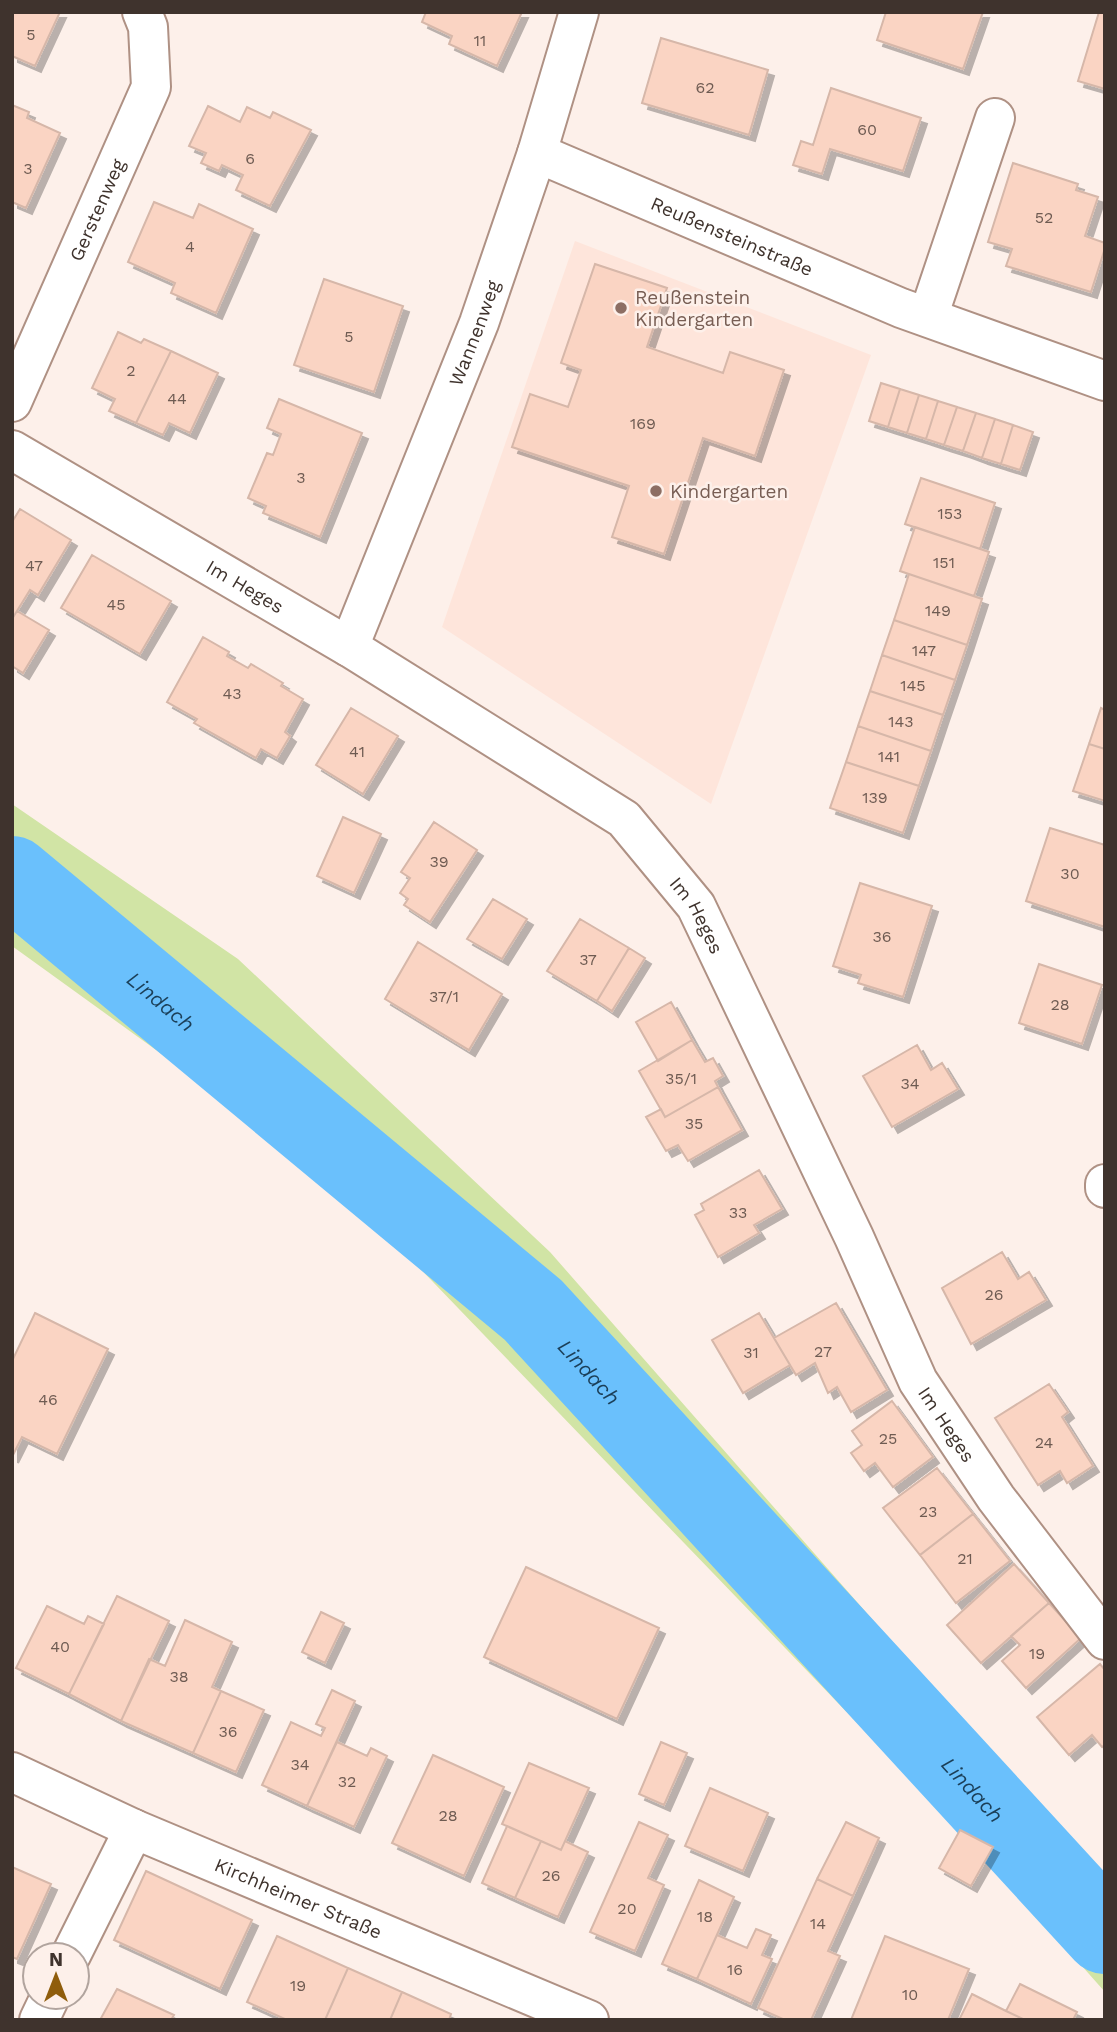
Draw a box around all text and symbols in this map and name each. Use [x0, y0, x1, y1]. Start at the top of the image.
house number: 5 [26, 25, 36, 44]
house number: 11 [474, 31, 486, 50]
house number: 62 [695, 78, 715, 97]
house number: 60 [857, 120, 877, 139]
house number: 6 [245, 149, 255, 168]
street label: Gerstenweg [64, 154, 130, 265]
house number: 3 [23, 159, 33, 178]
street label: Reußensteinstraße [647, 191, 817, 281]
house number: 52 [1035, 208, 1053, 227]
house number: 4 [185, 237, 195, 256]
street label: Wannenweg [444, 276, 505, 389]
place label: Reußenstein Kindergarten [635, 286, 753, 331]
marker: Reußenstein Kindergarten [613, 300, 629, 316]
house number: 5 [344, 327, 354, 346]
house number: 2 [126, 361, 136, 380]
house number: 44 [167, 389, 187, 408]
house number: 169 [630, 414, 656, 433]
house number: 3 [296, 468, 306, 487]
place label: Kindergarten [670, 480, 788, 503]
marker: Kindergarten [648, 483, 664, 499]
house number: 153 [938, 504, 962, 523]
house number: 151 [933, 553, 955, 572]
street label: Im Heges [202, 555, 288, 618]
house number: 47 [25, 556, 43, 575]
house number: 45 [106, 595, 126, 614]
house number: 149 [925, 601, 951, 620]
house number: 147 [912, 641, 936, 660]
house number: 145 [900, 676, 926, 695]
house number: 43 [222, 684, 242, 703]
house number: 143 [888, 712, 914, 731]
house number: 41 [349, 742, 365, 761]
house number: 141 [878, 747, 900, 766]
house number: 139 [862, 788, 888, 807]
house number: 39 [429, 852, 449, 871]
house number: 30 [1060, 864, 1080, 883]
street label: Im Heges [665, 872, 728, 957]
house number: 36 [872, 927, 892, 946]
house number: 37 [579, 950, 597, 969]
water label: Lindach [122, 966, 200, 1036]
house number: 37/1 [429, 987, 459, 1006]
house number: 28 [1050, 995, 1070, 1014]
house number: 35/1 [665, 1069, 697, 1088]
house number: 34 [900, 1074, 920, 1093]
house number: 35 [685, 1114, 703, 1133]
house number: 33 [729, 1203, 747, 1222]
house number: 26 [984, 1285, 1004, 1304]
water label: Lindach [553, 1334, 626, 1409]
house number: 27 [814, 1342, 832, 1361]
house number: 31 [743, 1343, 759, 1362]
street label: Im Heges [913, 1382, 980, 1466]
house number: 46 [38, 1390, 58, 1409]
house number: 25 [879, 1429, 897, 1448]
house number: 24 [1035, 1433, 1054, 1452]
house number: 23 [919, 1502, 937, 1521]
house number: 21 [957, 1549, 973, 1568]
house number: 40 [50, 1637, 70, 1656]
house number: 19 [1029, 1644, 1045, 1663]
house number: 38 [169, 1667, 189, 1686]
house number: 36 [218, 1722, 238, 1741]
water label: Lindach [937, 1751, 1009, 1827]
house number: 34 [290, 1755, 310, 1774]
house number: 32 [338, 1772, 356, 1791]
house number: 28 [438, 1806, 458, 1825]
street label: Kirchheimer Straße [211, 1853, 386, 1943]
house number: 26 [541, 1866, 561, 1885]
house number: 20 [617, 1899, 637, 1918]
house number: 18 [697, 1907, 713, 1926]
house number: 14 [810, 1914, 826, 1933]
north arrow [21, 1941, 91, 2011]
text: N [49, 1948, 63, 1971]
house number: 16 [727, 1960, 743, 1979]
house number: 19 [290, 1976, 306, 1995]
house number: 10 [902, 1985, 918, 2004]

